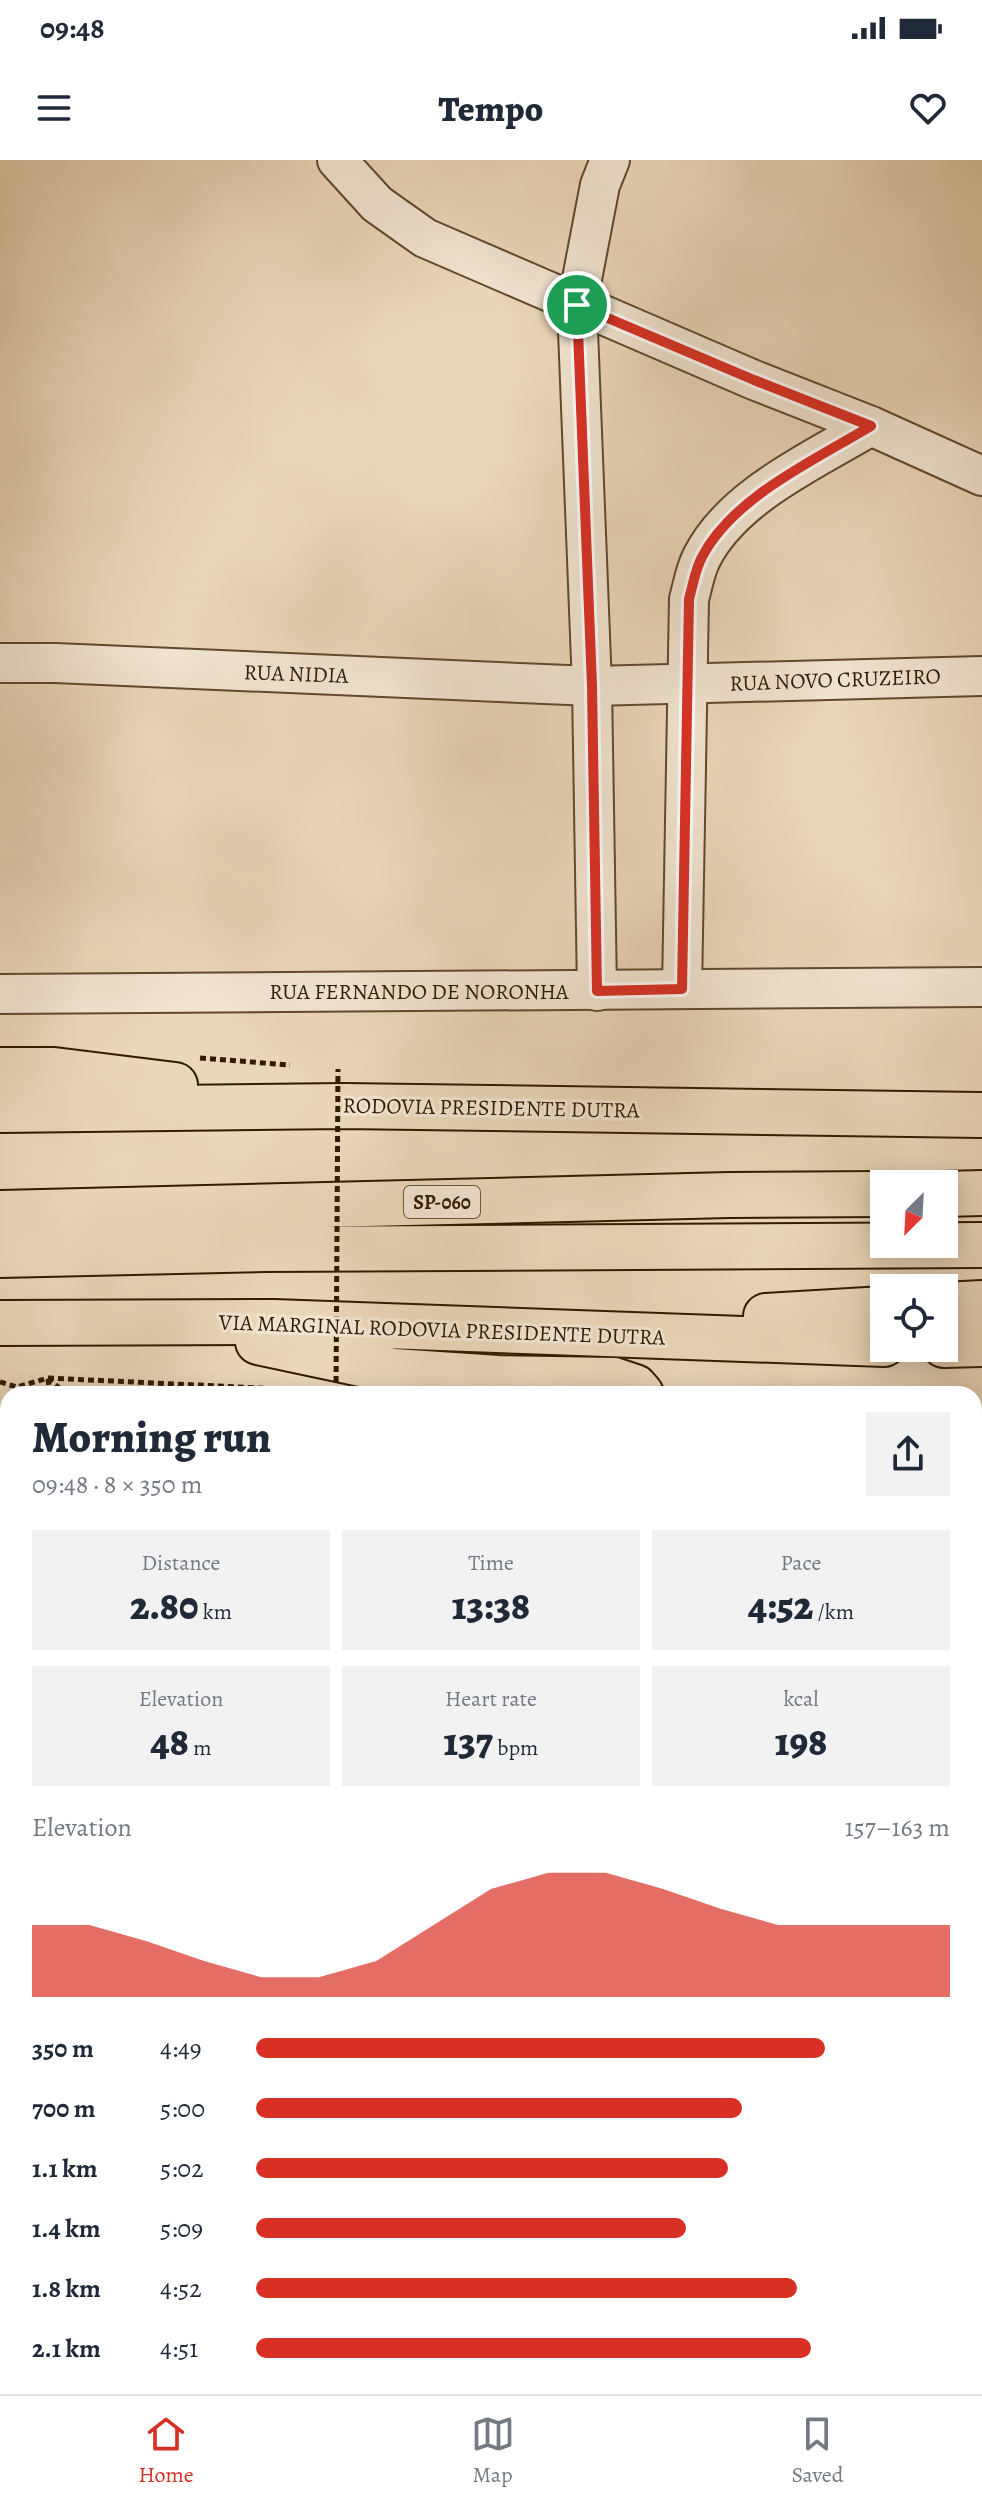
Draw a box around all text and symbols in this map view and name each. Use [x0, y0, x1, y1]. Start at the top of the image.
text: 09:48 [40, 8, 105, 48]
text: Tempo [438, 84, 544, 133]
icon: menu [32, 86, 76, 130]
icon: heart [906, 86, 950, 130]
pin [543, 271, 611, 339]
icon: arrive [555, 283, 599, 327]
street label: RUA NIDIA [243, 657, 350, 691]
street label: RUA NOVO CRUZEIRO [729, 661, 941, 699]
street label: RUA FERNANDO DE NORONHA [269, 977, 570, 1007]
street label: RODOVIA PRESIDENTE DUTRA [342, 1090, 641, 1126]
north arrow [870, 1170, 958, 1258]
map controls [870, 1170, 958, 1362]
road number: SP-060 [404, 1186, 480, 1218]
button: locate [870, 1274, 958, 1362]
street label: VIA MARGINAL RODOVIA PRESIDENTE DUTRA [217, 1307, 667, 1353]
text: Morning run [32, 1407, 271, 1467]
button: share [866, 1412, 950, 1496]
text: 09:48 · 8 × 350 m [32, 1467, 202, 1502]
text: Distance [142, 1548, 220, 1578]
text: Time [468, 1548, 514, 1578]
text: Pace [781, 1548, 821, 1578]
text: 2.80 [130, 1578, 198, 1633]
text: 13:38 [452, 1578, 530, 1633]
text: 4:52 [748, 1578, 813, 1633]
text: km [198, 1597, 232, 1627]
text: /km [813, 1597, 854, 1627]
text: Elevation [139, 1684, 223, 1714]
text: Heart rate [445, 1684, 537, 1714]
text: kcal [783, 1684, 819, 1714]
text: 48 [151, 1714, 189, 1769]
text: 137 [444, 1714, 493, 1769]
text: 198 [775, 1714, 827, 1769]
text: m [189, 1733, 211, 1763]
text: bpm [493, 1733, 538, 1763]
text: Elevation [32, 1810, 132, 1845]
text: 157–163 m [845, 1810, 950, 1845]
text: 350 m [32, 2031, 94, 2066]
text: 4:49 [160, 2031, 202, 2066]
text: 700 m [32, 2091, 96, 2126]
text: 5:00 [160, 2091, 205, 2126]
text: 1.1 km [32, 2151, 98, 2186]
text: 5:02 [160, 2151, 204, 2186]
text: 1.4 km [32, 2211, 100, 2246]
text: 5:09 [160, 2211, 203, 2246]
text: 1.8 km [32, 2271, 101, 2306]
text: 4:52 [160, 2271, 202, 2306]
text: 2.1 km [32, 2331, 101, 2366]
text: 4:51 [160, 2331, 198, 2366]
tab: Home [138, 2412, 194, 2490]
tab: Map [471, 2412, 515, 2490]
tab: Saved [791, 2412, 844, 2490]

